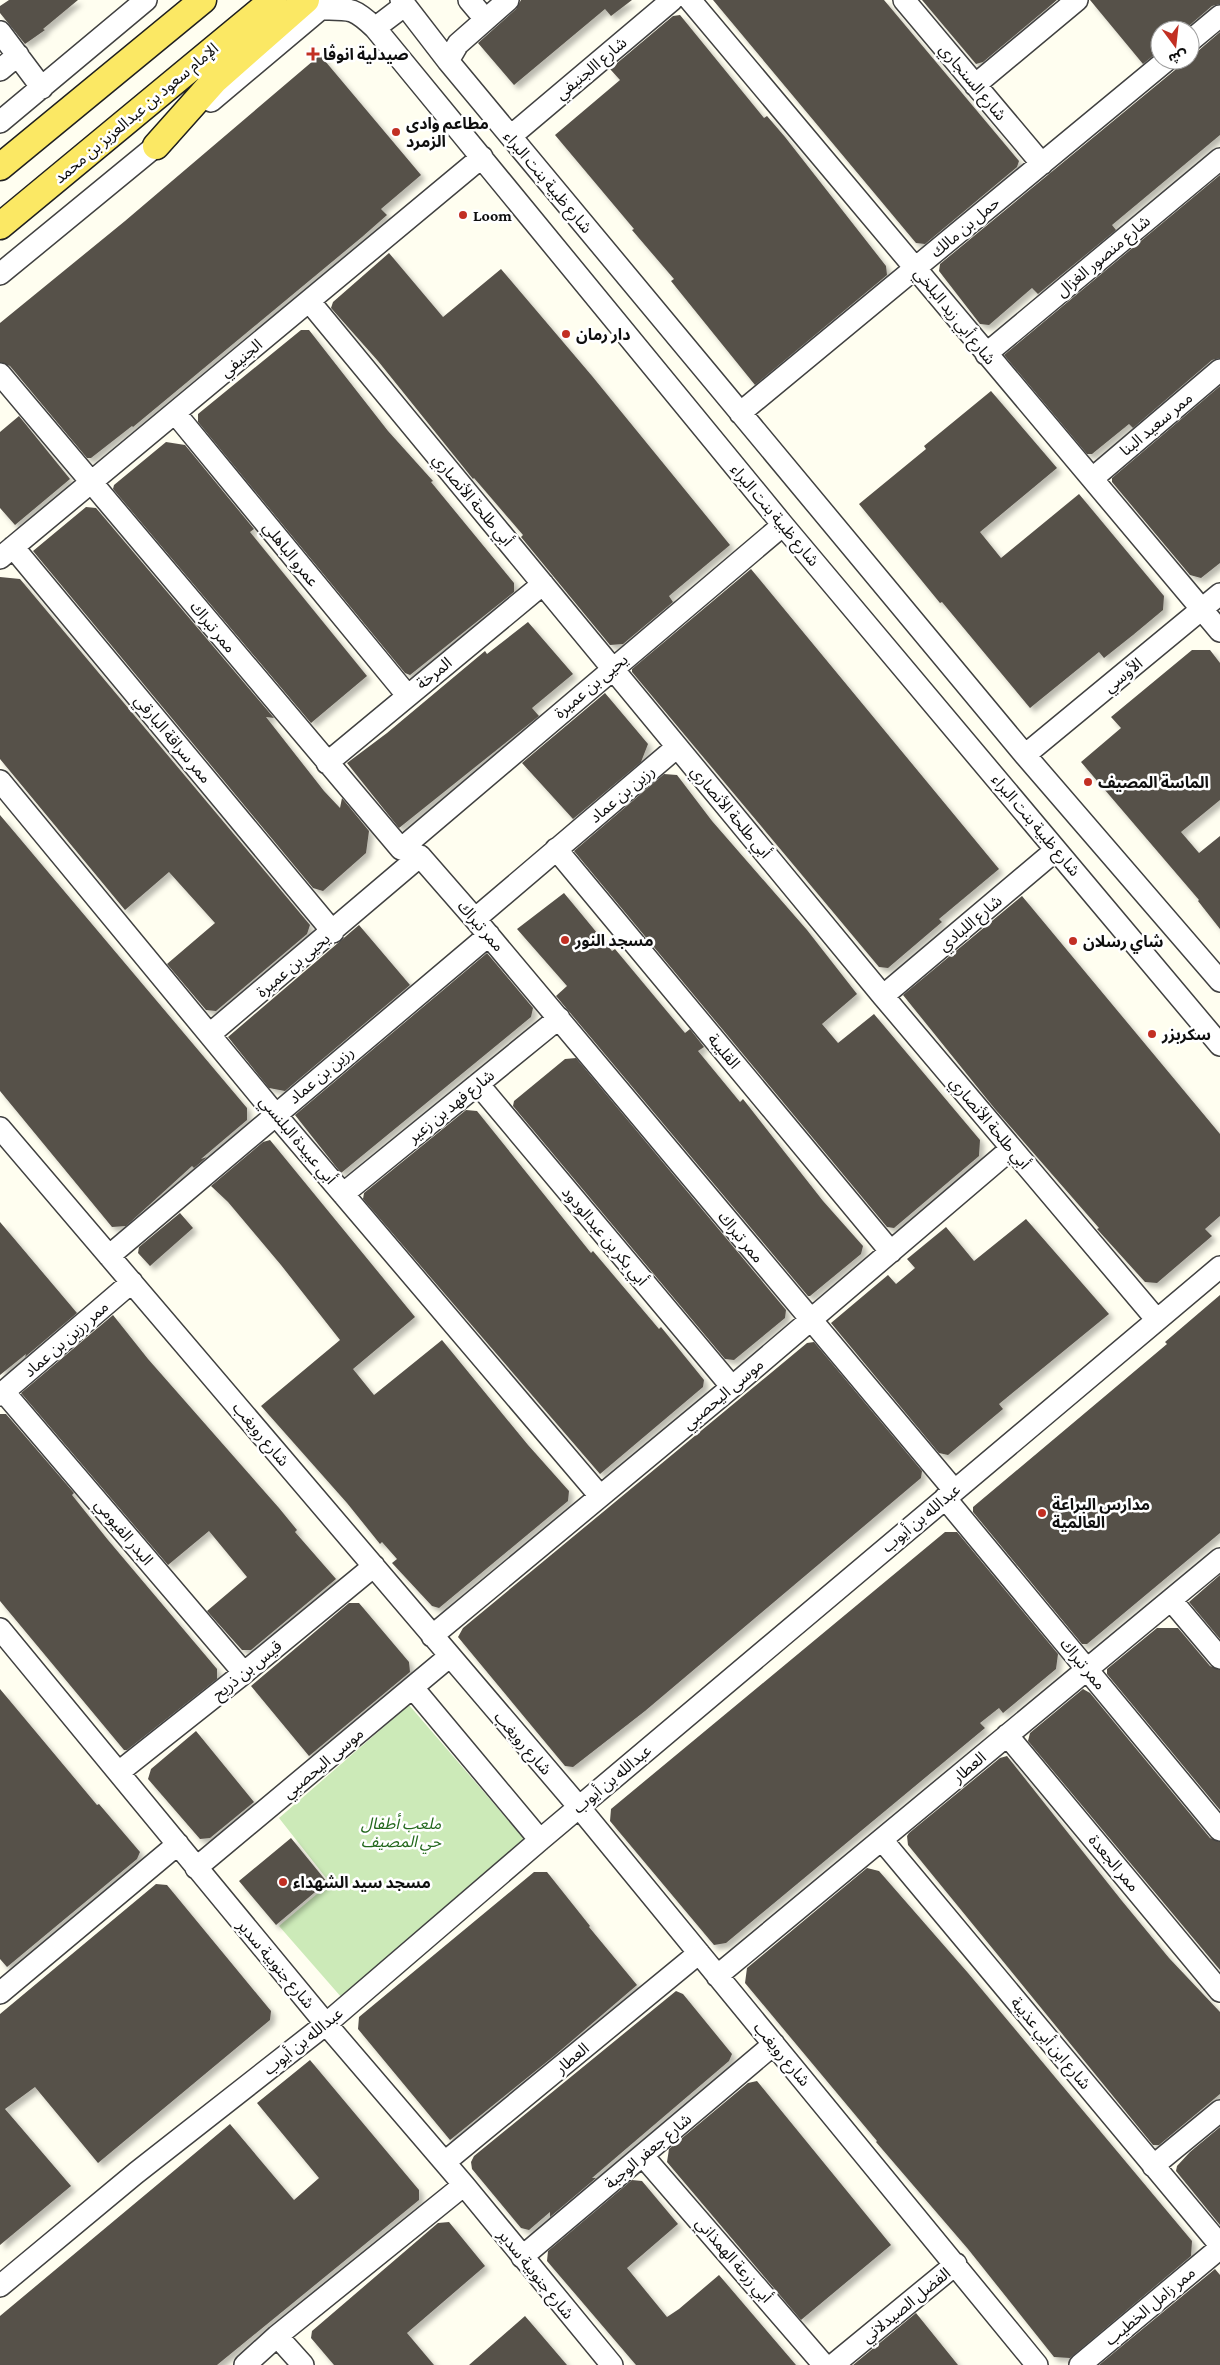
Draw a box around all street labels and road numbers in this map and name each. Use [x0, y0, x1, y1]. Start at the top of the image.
street label: شارع االجنيفي [552, 33, 632, 106]
street label: الإمام سعود بن عبدالعزيز بن محمد [51, 39, 224, 190]
street label: شارع السنجاري [933, 40, 1010, 126]
street label: شارع ظبية بنت البراء [498, 128, 595, 239]
street label: حمل بن مالك [927, 193, 1003, 261]
street label: شارع منصور الغزال [1053, 212, 1156, 303]
street label: شارع أبي زيد البلخي [908, 264, 1000, 370]
street label: الجنيفي [217, 336, 268, 383]
street label: ممر سعيد البنا [1116, 389, 1196, 460]
street label: أبي طلحة الأنصاري [427, 450, 517, 552]
street label: شارع ظبية بنت البراء [725, 461, 822, 572]
street label: عمرو الباهلي [257, 518, 322, 592]
street label: ممر تبراك [186, 598, 239, 657]
street label: يحيى بن عميرة [551, 651, 632, 722]
street label: المرخة [413, 654, 456, 693]
street label: الأوسي [1100, 654, 1148, 699]
street label: ممر سراقة البارقي [128, 692, 215, 789]
street label: رزين بن عماد [586, 762, 658, 827]
street label: أبي طلحة الأنصاري [685, 762, 775, 864]
street label: شارع ظبية بنت البراء [986, 771, 1083, 882]
street label: شارع اللبادي [935, 892, 1007, 957]
street label: ممر تبراك [454, 897, 507, 955]
street label: يحيى بن عميرة [253, 930, 334, 1001]
street label: القليبة [705, 1030, 743, 1072]
street label: رزين بن عماد [285, 1043, 357, 1108]
street label: شارع فهد بن زعير [404, 1066, 500, 1150]
street label: أبي طلحة الأنصاري [944, 1073, 1034, 1175]
street label: أبي عبيدة البلنسي [253, 1092, 340, 1190]
street label: أبي بكر بن عبدالودود [556, 1183, 652, 1291]
street label: ممر تبراك [714, 1208, 767, 1267]
street label: ممر رزين بن عماد [20, 1298, 112, 1381]
street label: موسى اليحصبي [679, 1355, 769, 1435]
street label: شارع رويغب [226, 1399, 293, 1472]
street label: عبدالله بن أيوب [878, 1480, 964, 1556]
street label: البدر الفيومي [89, 1496, 156, 1571]
street label: ممر تبراك [1056, 1635, 1109, 1694]
street label: قيس بن ذريح [209, 1637, 287, 1706]
street label: شارع رويغب [488, 1708, 555, 1781]
street label: موسى اليحصبي [279, 1724, 369, 1804]
street label: عبدالله بن أيوب [569, 1741, 655, 1817]
street label: العطار [948, 1748, 990, 1787]
street label: ممر الجعدة [1085, 1831, 1143, 1895]
street label: شارع جنوبية سدير [230, 1916, 318, 2014]
street label: شارع ابن أبي عذيبة [1005, 1993, 1095, 2095]
street label: عبدالله بن أيوب [259, 2003, 347, 2079]
street label: شارع رويغب [747, 2019, 814, 2092]
street label: العطار [551, 2039, 593, 2078]
street label: شارع جعفر الوجبة [601, 2110, 697, 2195]
street label: أبي زرعة الهمذاني [690, 2213, 776, 2308]
street label: شارع جنوبية سدير [491, 2225, 577, 2325]
street label: ممر زامل الخطيب [1102, 2263, 1199, 2349]
street label: الفضل الصيدلاني [858, 2264, 956, 2349]

